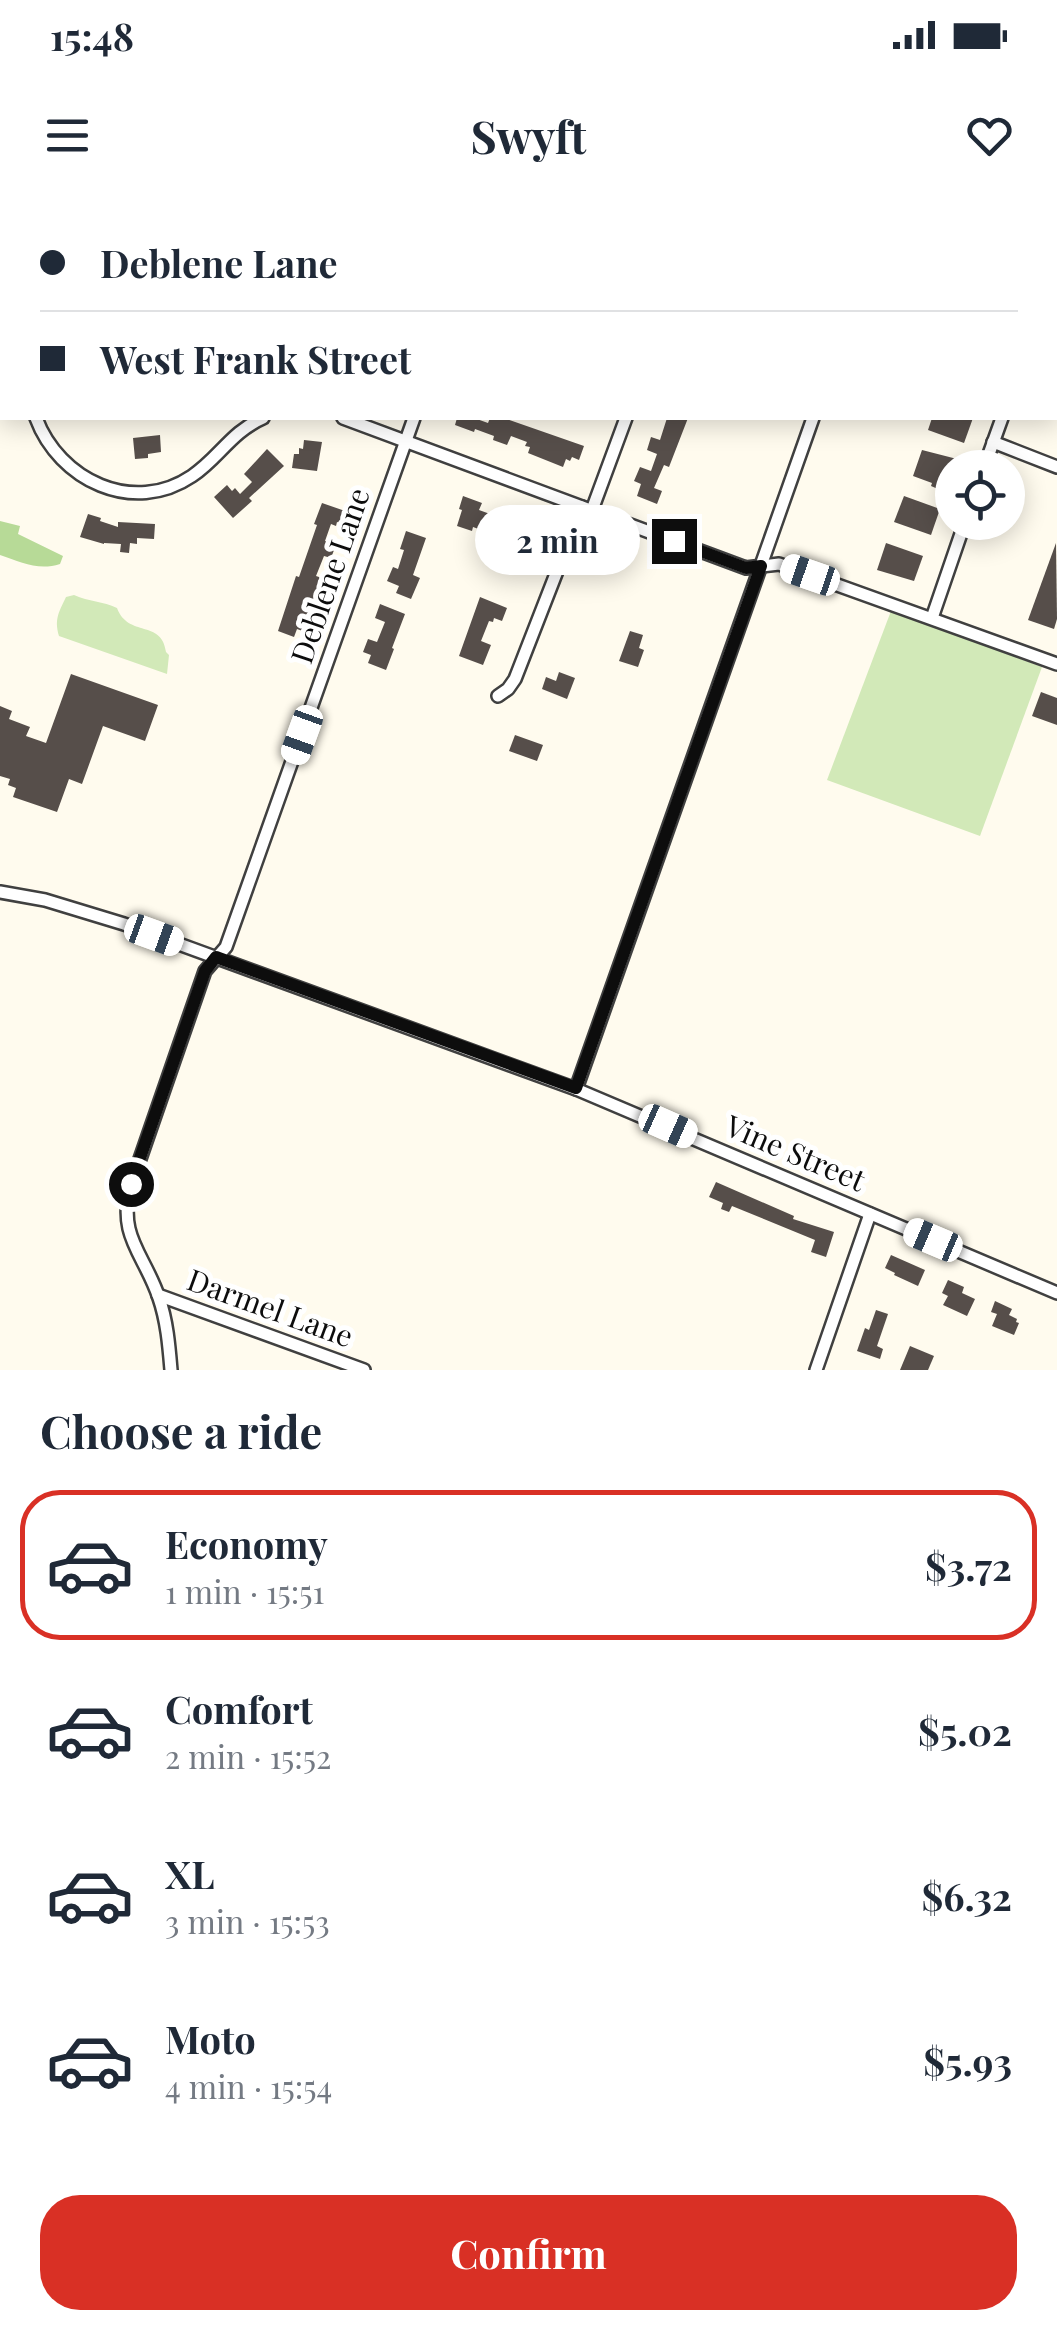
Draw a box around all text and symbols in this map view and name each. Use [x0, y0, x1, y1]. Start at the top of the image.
text: 15:48 [50, 10, 134, 61]
text: Swyft [471, 105, 586, 165]
icon: menu [40, 108, 95, 163]
icon: heart [962, 108, 1017, 163]
text: Deblene Lane [100, 237, 338, 288]
text: West Frank Street [100, 333, 411, 384]
map controls [935, 450, 1025, 540]
button: locate [935, 450, 1025, 540]
street label: Deblene Lane [280, 482, 378, 668]
callout: 2 min [474, 506, 639, 576]
text: 2 min [516, 518, 599, 561]
route end [652, 519, 697, 564]
car [777, 551, 843, 599]
car [278, 702, 326, 768]
car [121, 911, 187, 959]
car [634, 1100, 702, 1152]
street label: Vine Street [719, 1104, 872, 1200]
route start [109, 1162, 154, 1207]
car [900, 1214, 966, 1266]
street label: Darmel Lane [182, 1259, 359, 1356]
text: Choose a ride [40, 1400, 322, 1460]
text: Economy [165, 1518, 328, 1569]
icon: car [45, 1520, 135, 1610]
text: $3.72 [925, 1540, 1012, 1591]
text: 1 min · 15:51 [165, 1569, 324, 1612]
text: Comfort [165, 1683, 313, 1734]
icon: car [45, 1685, 135, 1775]
text: $5.02 [918, 1705, 1012, 1756]
text: 2 min · 15:52 [165, 1734, 331, 1777]
text: XL [165, 1848, 214, 1899]
icon: car [45, 1850, 135, 1940]
text: $6.32 [921, 1870, 1012, 1921]
text: 3 min · 15:53 [165, 1899, 330, 1942]
text: Moto [165, 2013, 256, 2064]
icon: car [45, 2015, 135, 2105]
text: $5.93 [923, 2035, 1012, 2086]
text: 4 min · 15:54 [165, 2064, 332, 2107]
button: Confirm [40, 2195, 1017, 2310]

